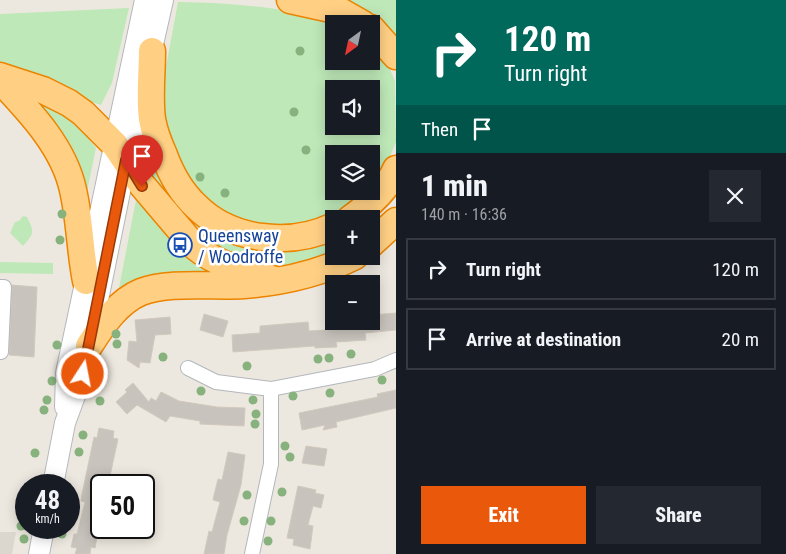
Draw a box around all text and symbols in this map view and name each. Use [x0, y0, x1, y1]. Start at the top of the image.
north arrow [325, 15, 380, 70]
map controls [325, 15, 380, 330]
text: 120 m [504, 19, 591, 60]
icon: right [421, 20, 486, 85]
text: Turn right [504, 61, 587, 86]
button: sound [325, 80, 380, 135]
icon: arrive [468, 115, 496, 143]
text: Then [421, 118, 458, 141]
pin [121, 135, 163, 186]
icon: arrive [128, 142, 156, 170]
button: layers [325, 145, 380, 200]
text: 1 min [421, 168, 488, 203]
button: close [709, 170, 761, 222]
text: 140 m · 16:36 [421, 205, 507, 224]
button: + [325, 210, 380, 265]
place label: Queensway / Woodroffe [198, 225, 283, 267]
bus stop icon: Queensway / Woodroffe [167, 232, 193, 258]
icon: right [423, 255, 451, 283]
text: Turn right [466, 258, 541, 281]
text: 120 m [712, 258, 759, 281]
button: − [325, 275, 380, 330]
icon: arrive [423, 325, 451, 353]
text: Arrive at destination [466, 328, 621, 351]
text: 20 m [722, 328, 759, 351]
position arrow [56, 347, 108, 399]
speed limit sign: 50 [90, 474, 155, 539]
text: 48 [35, 486, 60, 515]
button: Exit [421, 486, 586, 544]
button: Share [596, 486, 761, 544]
text: km/h [35, 512, 60, 526]

